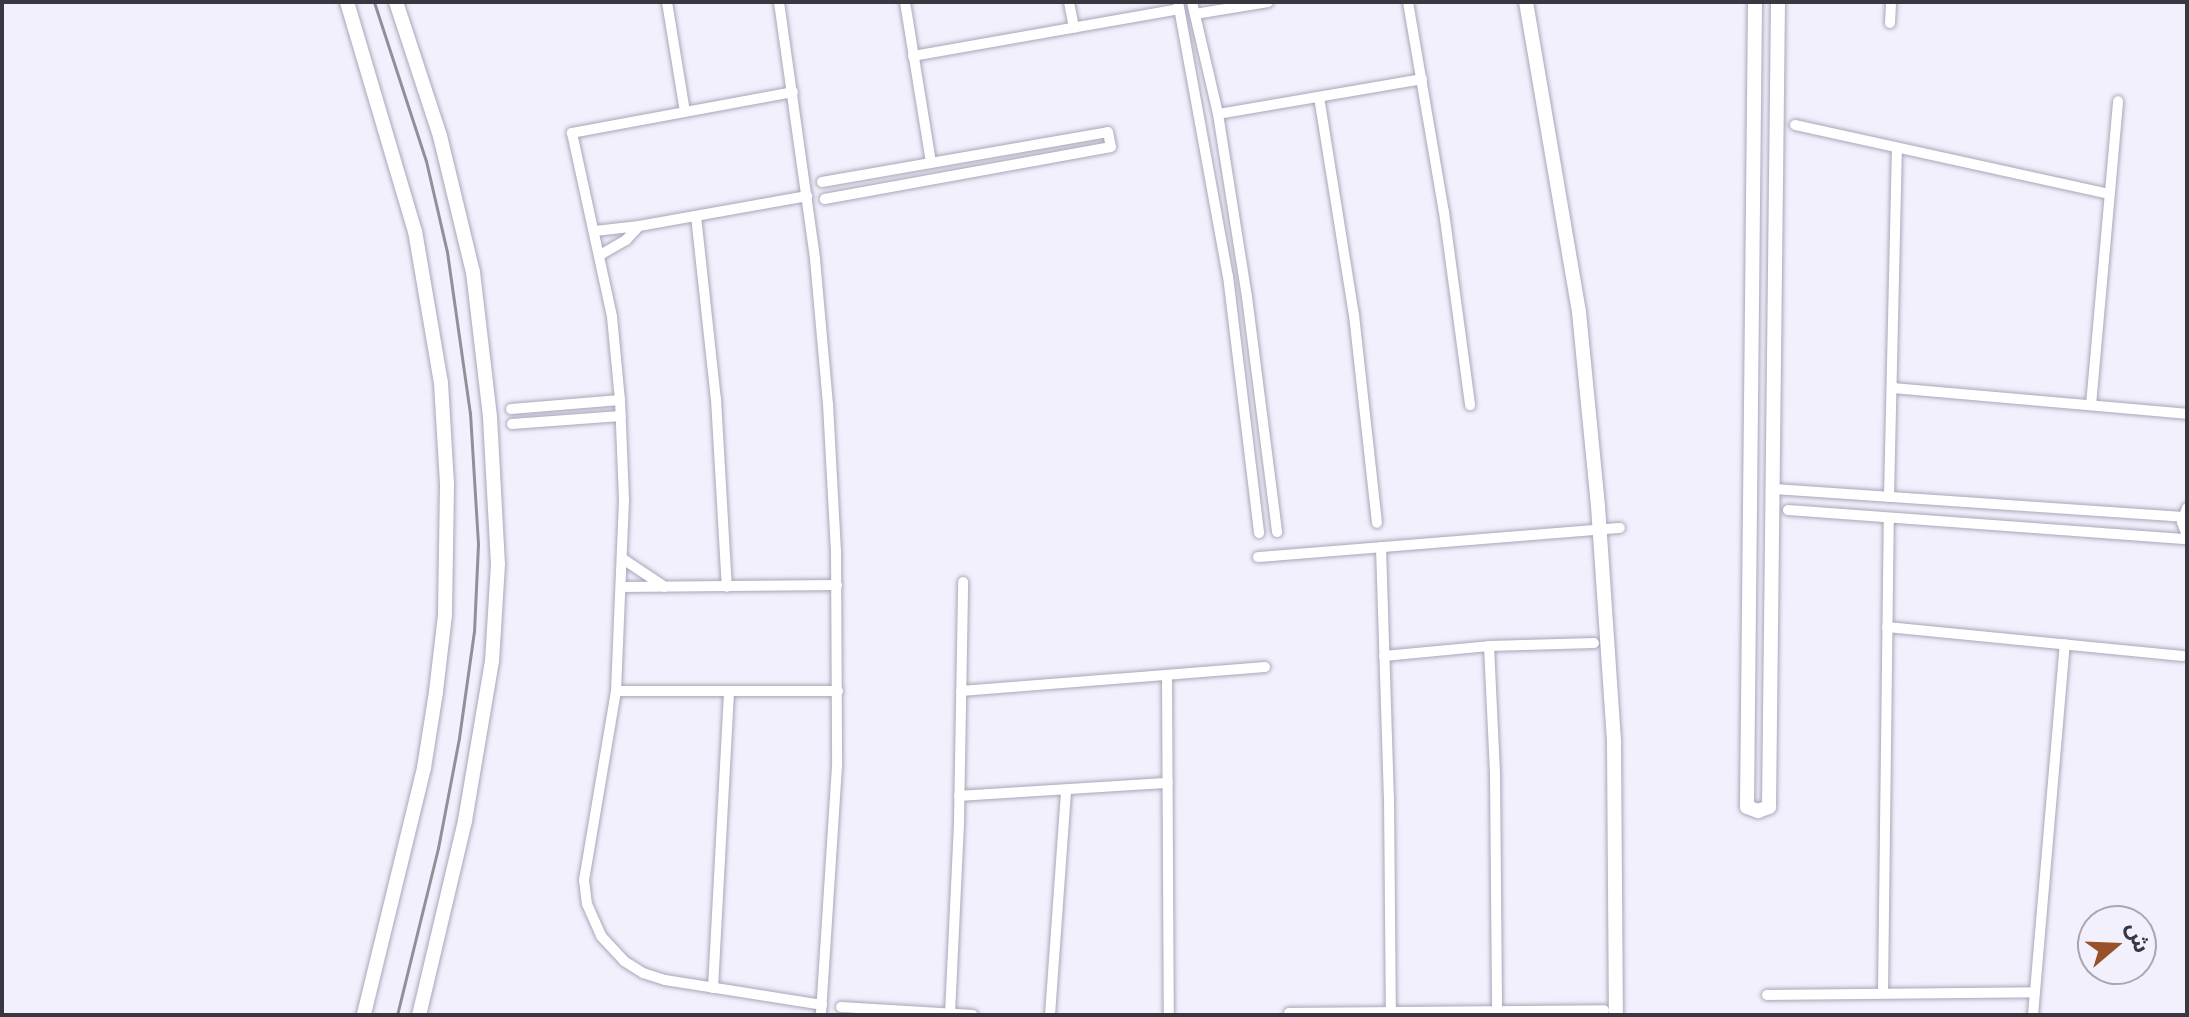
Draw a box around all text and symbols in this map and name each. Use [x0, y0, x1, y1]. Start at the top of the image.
north arrow [2077, 905, 2157, 985]
text: ش [2122, 919, 2155, 956]

